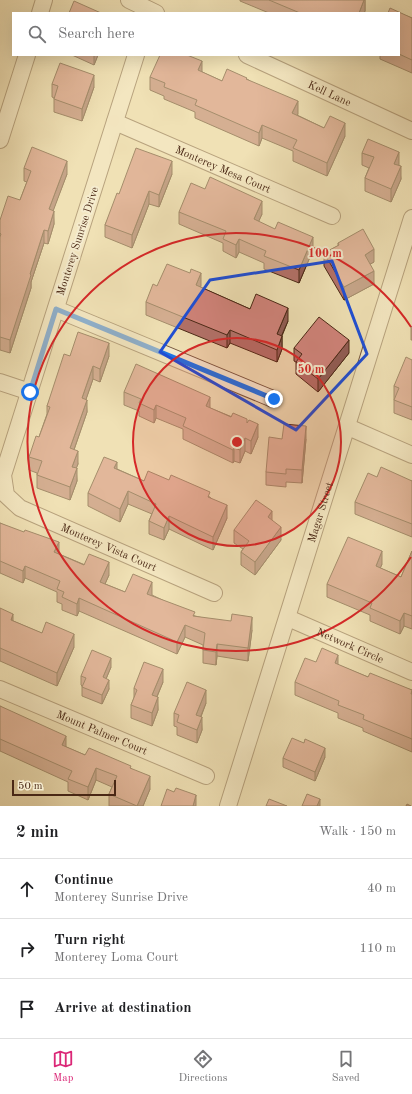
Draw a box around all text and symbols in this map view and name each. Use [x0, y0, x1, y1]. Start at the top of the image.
search box [12, 12, 400, 56]
icon: search [26, 23, 48, 45]
text: Search here [58, 27, 135, 42]
street label: Kell Lane [306, 80, 352, 109]
street label: Monterey Mesa Court [173, 145, 272, 196]
street label: Monterey Sunrise Drive [56, 186, 101, 297]
text: 100 m [308, 248, 342, 260]
text: 50 m [298, 363, 325, 376]
route start [21, 383, 39, 401]
route end [265, 390, 283, 408]
centre of rings [230, 435, 244, 449]
street label: Magar Street [307, 481, 336, 544]
street label: Monterey Vista Court [59, 523, 158, 574]
street label: Network Circle [315, 627, 385, 666]
street label: Mount Palmer Court [55, 710, 149, 758]
scale bar [12, 778, 116, 797]
text: 50 m [18, 781, 43, 792]
text: 2 min [16, 824, 59, 841]
text: Walk · 150 m [319, 825, 396, 838]
text: Continue [54, 873, 113, 888]
icon: ahead [16, 878, 38, 900]
text: 40 m [367, 882, 396, 895]
text: Monterey Sunrise Drive [54, 891, 188, 904]
text: Turn right [54, 933, 125, 948]
icon: right [16, 938, 38, 960]
text: 110 m [359, 942, 396, 955]
text: Monterey Loma Court [54, 951, 178, 964]
icon: arrive [16, 998, 38, 1020]
text: Arrive at destination [54, 1001, 192, 1016]
tab: Map [52, 1048, 74, 1086]
tab: Directions [179, 1048, 227, 1086]
tab: Saved [332, 1048, 360, 1086]

